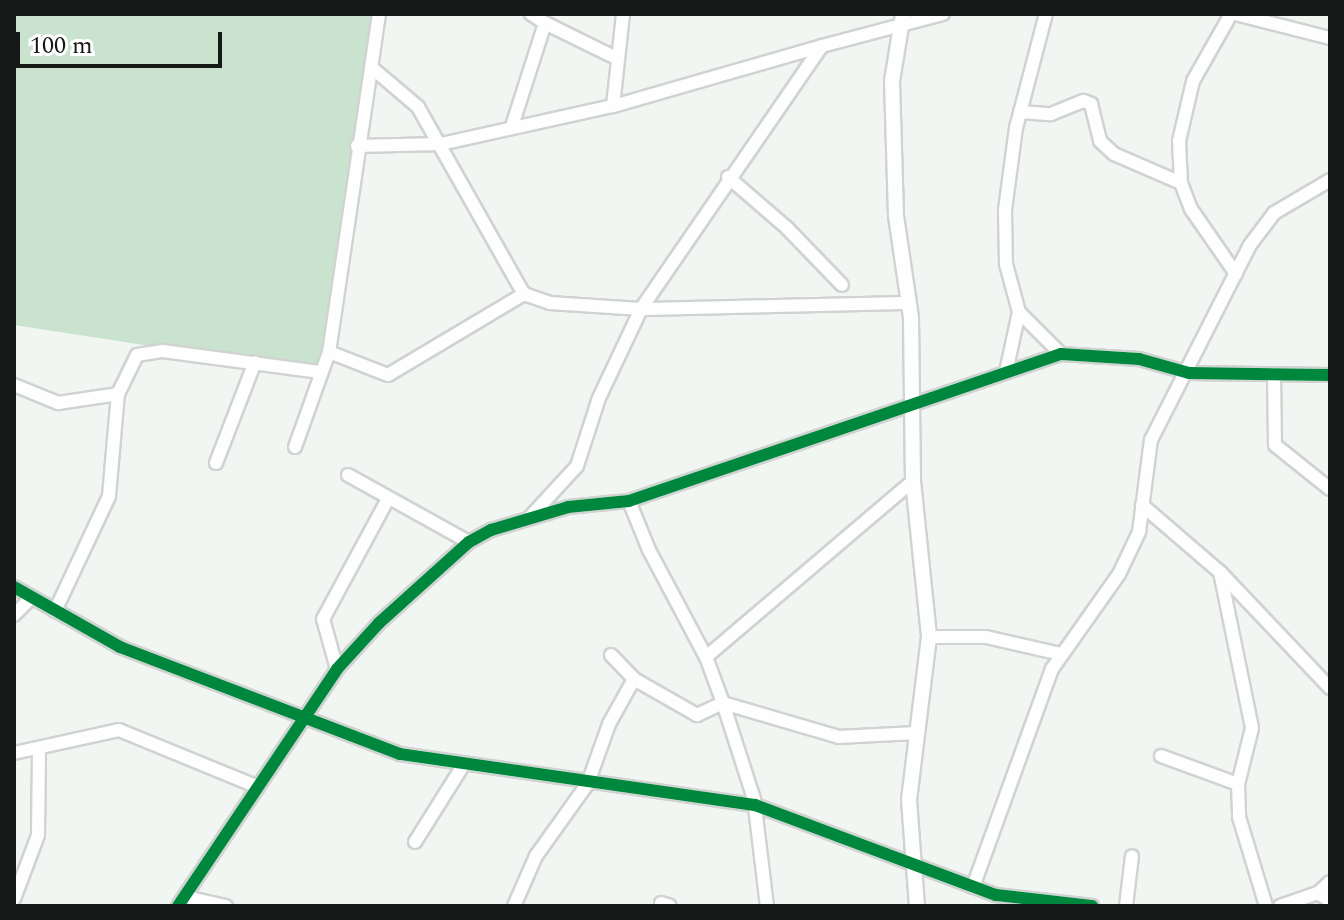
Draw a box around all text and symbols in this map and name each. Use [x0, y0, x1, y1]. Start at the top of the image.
scale bar [20, 16, 226, 66]
text: 100 m [30, 28, 93, 64]

